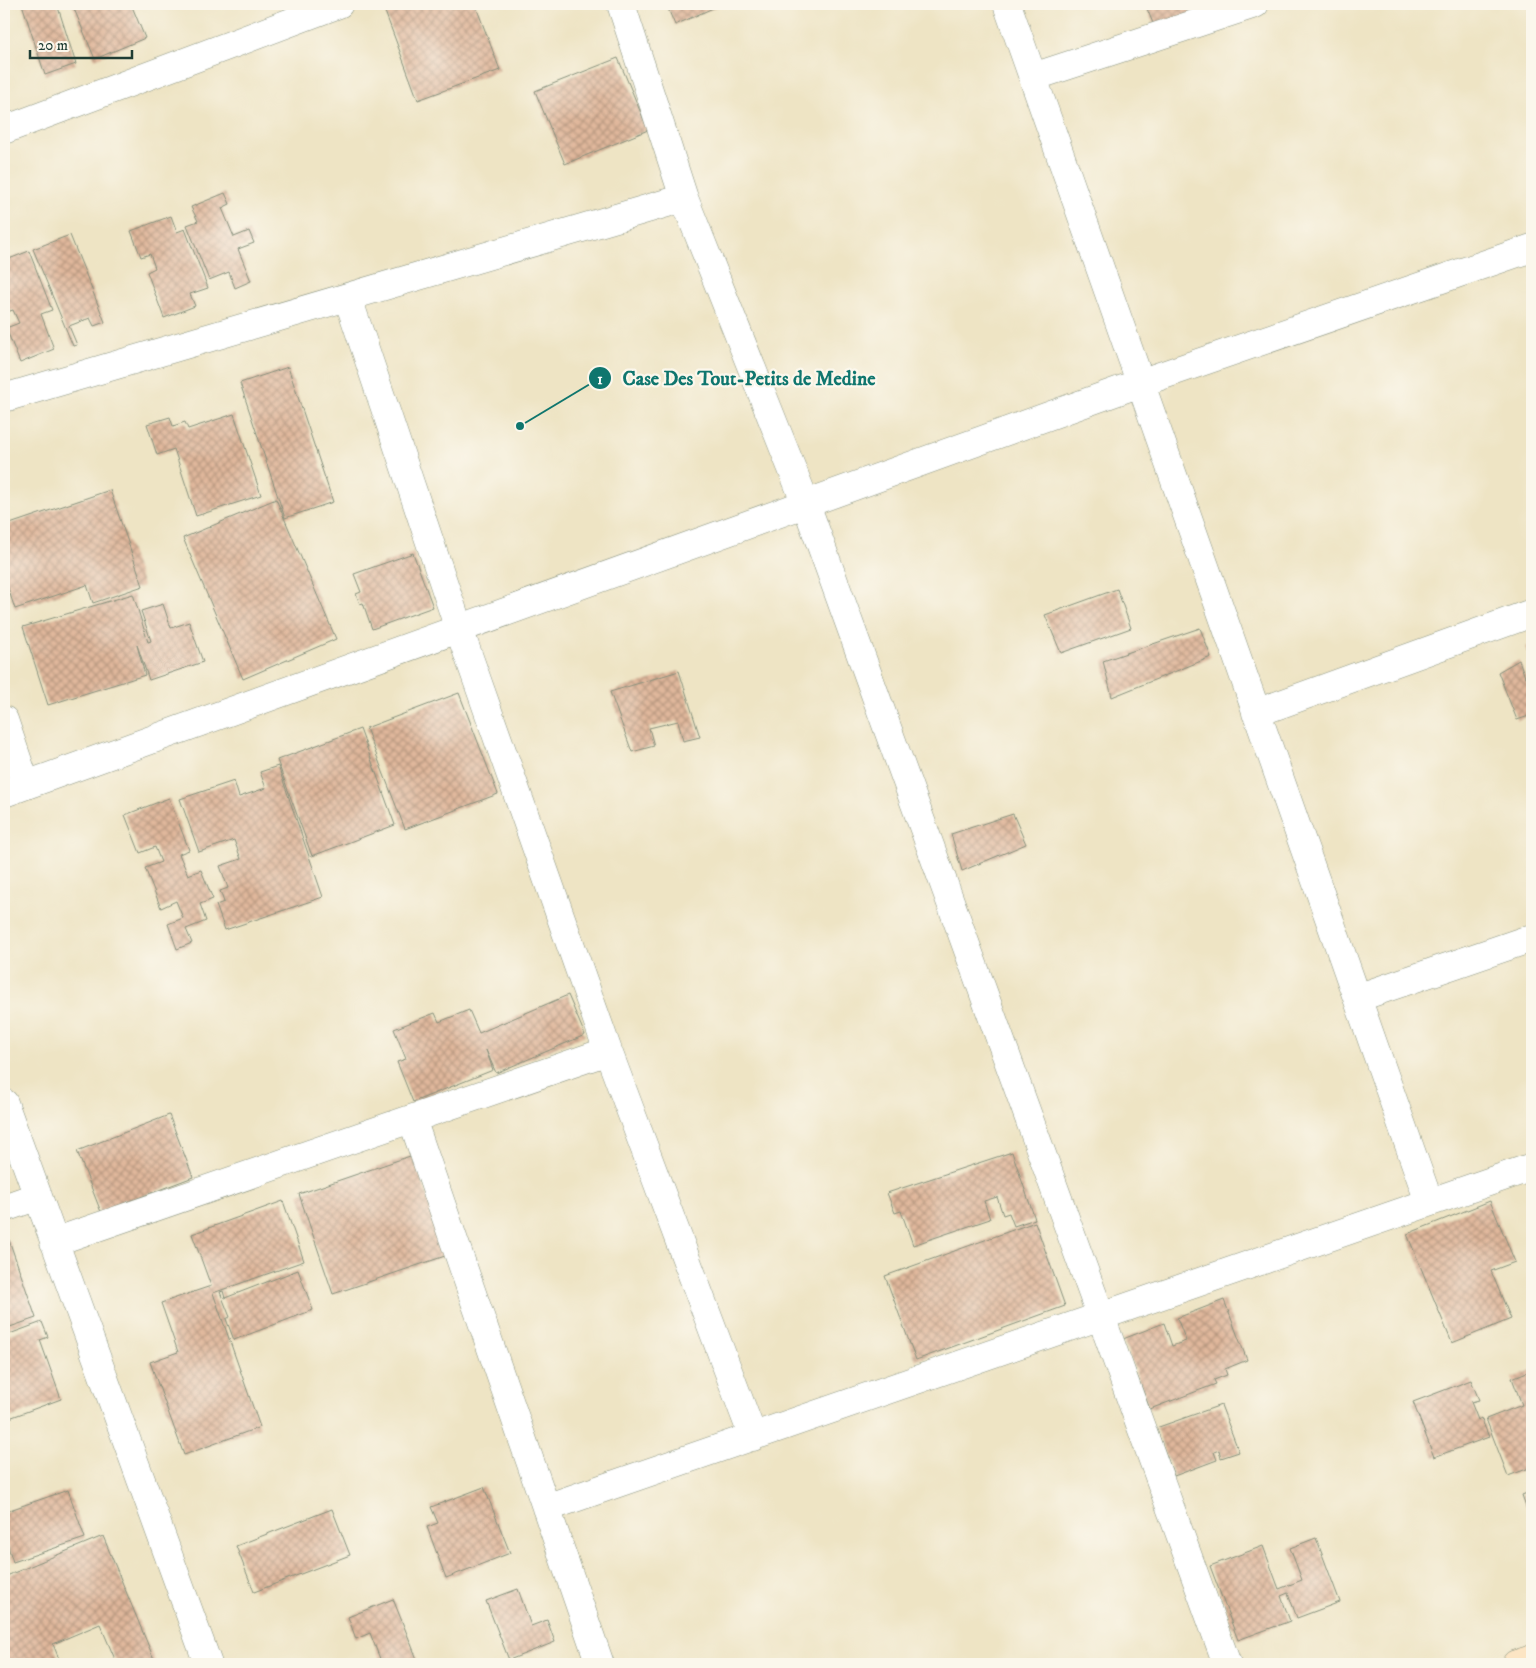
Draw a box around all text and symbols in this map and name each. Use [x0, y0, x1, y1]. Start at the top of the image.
scale bar [30, 28, 132, 60]
text: 20 m [38, 36, 68, 55]
callout: Case Des Tout-Petits de Medine [587, 361, 885, 396]
text: Case Des Tout-Petits de Medine [622, 367, 876, 392]
text: 1 [597, 370, 603, 389]

